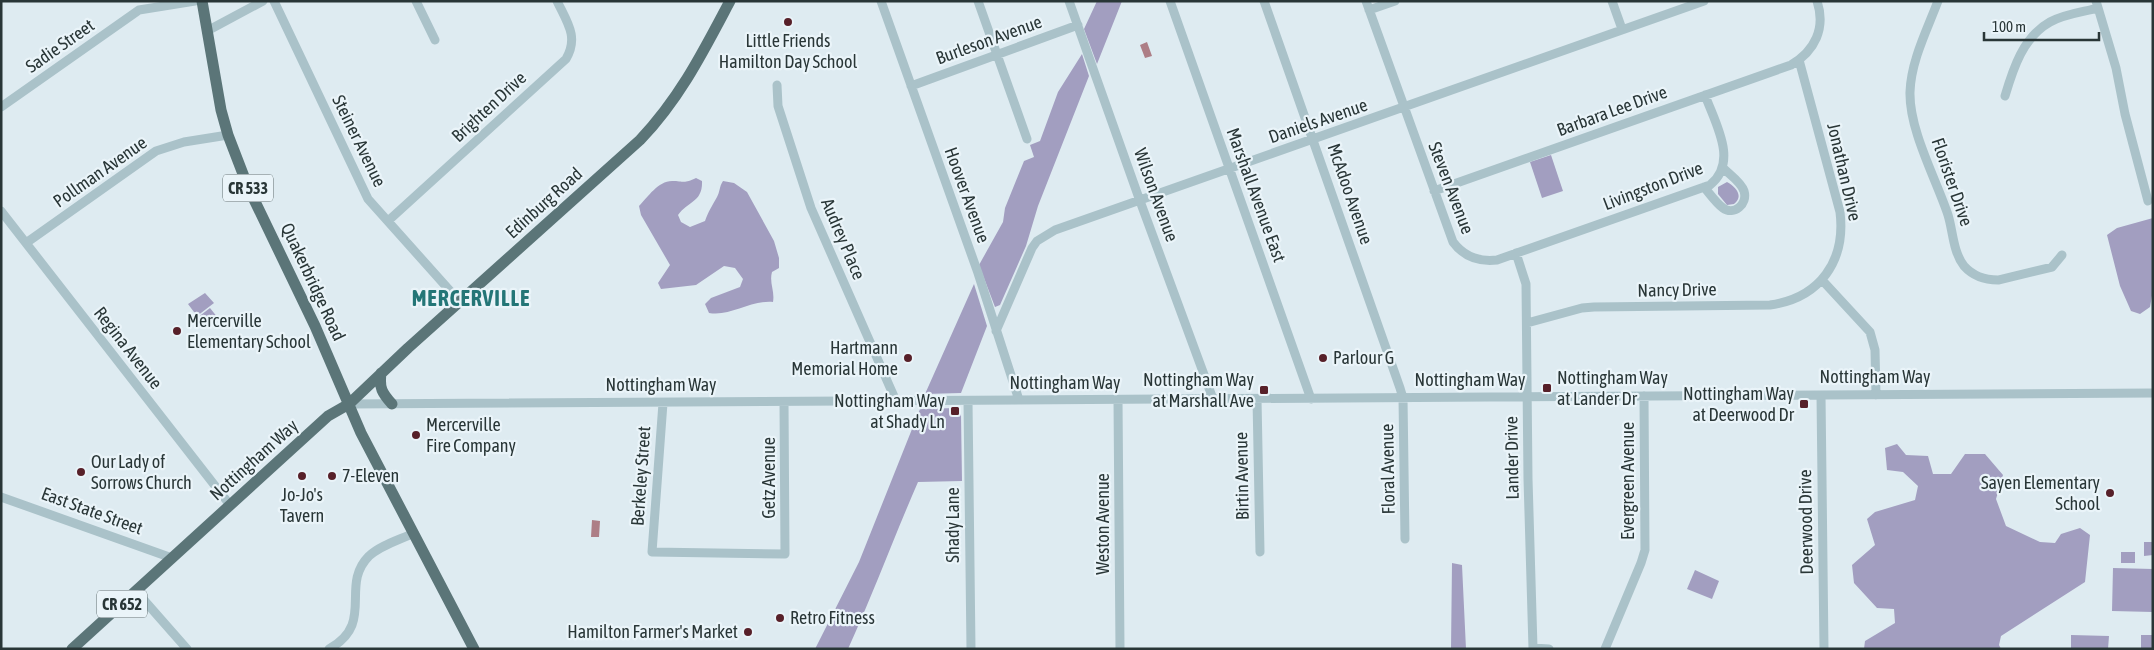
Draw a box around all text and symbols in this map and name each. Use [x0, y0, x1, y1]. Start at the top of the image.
scale bar [1984, 10, 2099, 42]
street label: Burleson Avenue [933, 11, 1045, 68]
street label: Sadie Street [21, 14, 98, 77]
marker: Little Friends Hamilton Day School [782, 16, 794, 28]
text: 100 m [1992, 18, 2026, 35]
place label: Little Friends Hamilton Day School [719, 30, 857, 72]
street label: Brighten Drive [447, 67, 530, 146]
street label: Barbara Lee Drive [1554, 81, 1670, 140]
street label: Steiner Avenue [328, 92, 391, 190]
street label: Daniels Avenue [1266, 94, 1370, 147]
street label: Jonathan Drive [1823, 121, 1866, 223]
street label: Marshall Avenue East [1222, 125, 1290, 265]
street label: Pollman Avenue [49, 132, 150, 211]
street label: Florister Drive [1928, 135, 1977, 229]
street label: Steven Avenue [1424, 139, 1479, 237]
street label: McAdoo Avenue [1323, 141, 1378, 247]
street label: Hoover Avenue [940, 144, 994, 246]
street label: Wilson Avenue [1130, 145, 1183, 244]
street label: Livingston Drive [1600, 157, 1706, 214]
street label: Edinburg Road [501, 163, 586, 242]
road number: CR 533 [223, 174, 273, 202]
street label: Audrey Place [817, 195, 870, 283]
street label: Quakerbridge Road [277, 220, 350, 344]
street label: Nancy Drive [1637, 278, 1717, 301]
district label: MERCERVILLE [412, 285, 530, 311]
street label: Regina Avenue [90, 302, 167, 393]
place label: Mercerville Elementary School [187, 310, 311, 352]
marker: Mercerville Elementary School [171, 325, 183, 337]
place label: Hartmann Memorial Home [791, 337, 898, 379]
place label: Parlour G [1333, 347, 1394, 368]
marker: Hartmann Memorial Home [902, 352, 914, 364]
marker: Parlour G [1317, 352, 1329, 364]
street label: Nottingham Way [1820, 366, 1930, 387]
place label: Nottingham Way at Lander Dr [1557, 367, 1668, 409]
place label: Nottingham Way at Marshall Ave [1143, 369, 1254, 411]
street label: Nottingham Way [1415, 369, 1525, 390]
street label: Nottingham Way [1010, 372, 1120, 393]
street label: Nottingham Way [606, 374, 716, 395]
marker: Nottingham Way at Lander Dr [1541, 382, 1553, 394]
place label: Nottingham Way at Deerwood Dr [1683, 383, 1795, 425]
marker: Nottingham Way at Marshall Ave [1258, 384, 1270, 396]
place label: Nottingham Way at Shady Ln [834, 390, 945, 432]
marker: Nottingham Way at Deerwood Dr [1798, 398, 1810, 410]
marker: Nottingham Way at Shady Ln [949, 405, 961, 417]
place label: Mercerville Fire Company [426, 414, 516, 456]
street label: Nottingham Way [205, 415, 302, 505]
street label: Lander Drive [1500, 416, 1523, 500]
street label: Evergreen Avenue [1617, 422, 1638, 540]
street label: Floral Avenue [1376, 423, 1399, 515]
street label: Berkeley Street [627, 426, 654, 526]
marker: Mercerville Fire Company [410, 429, 422, 441]
street label: Birtin Avenue [1230, 432, 1253, 520]
street label: Getz Avenue [758, 437, 779, 519]
place label: Our Lady of Sorrows Church [91, 451, 192, 493]
place label: 7-Eleven [342, 465, 399, 486]
marker: Our Lady of Sorrows Church [75, 466, 87, 478]
street label: Deerwood Drive [1794, 469, 1817, 575]
marker: Jo-Jo's Tavern [296, 470, 308, 482]
marker: 7-Eleven [326, 470, 338, 482]
place label: Sayen Elementary School [1981, 472, 2100, 514]
street label: Weston Avenue [1092, 473, 1113, 575]
street label: East State Street [39, 482, 146, 539]
place label: Jo-Jo's Tavern [280, 484, 324, 526]
street label: Shady Lane [942, 487, 963, 563]
marker: Sayen Elementary School [2104, 487, 2116, 499]
road number: CR 652 [97, 590, 147, 618]
place label: Retro Fitness [790, 607, 875, 628]
marker: Retro Fitness [774, 612, 786, 624]
place label: Hamilton Farmer's Market [567, 621, 738, 642]
marker: Hamilton Farmer's Market [742, 626, 754, 638]

